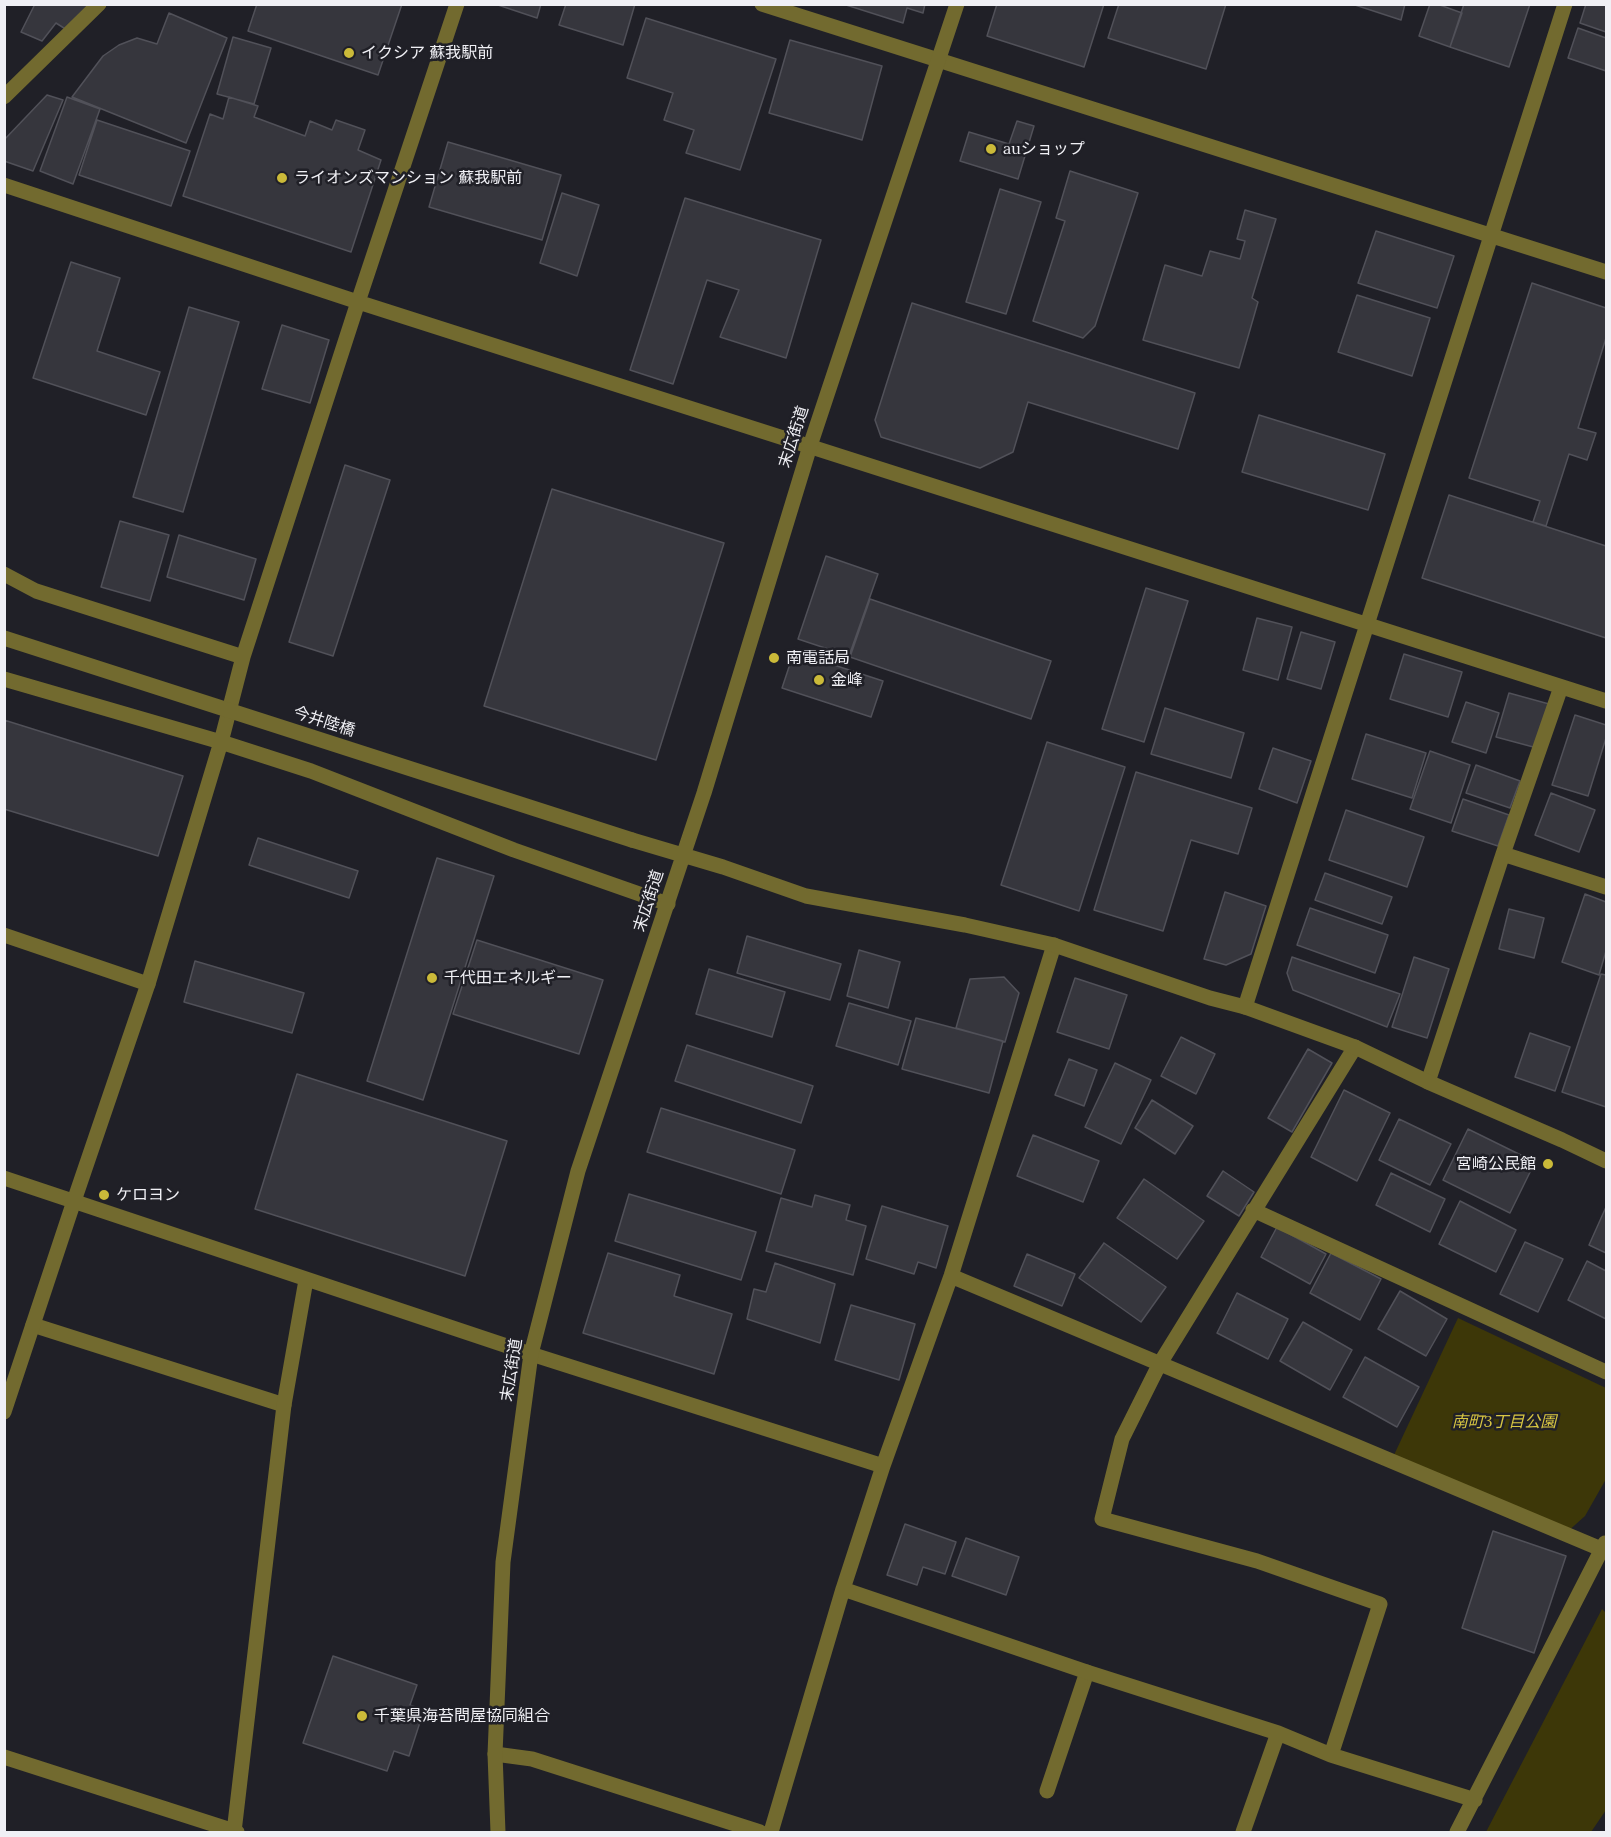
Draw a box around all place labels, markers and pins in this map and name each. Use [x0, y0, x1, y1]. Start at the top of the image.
place label: イクシア 蘇我駅前 [361, 43, 493, 63]
marker: イクシア 蘇我駅前 [342, 46, 356, 60]
place label: auショップ [1003, 139, 1085, 159]
marker: auショップ [984, 142, 998, 156]
place label: ライオンズマンション 蘇我駅前 [294, 168, 522, 188]
marker: ライオンズマンション 蘇我駅前 [275, 171, 289, 185]
place label: 南電話局 [786, 648, 850, 668]
marker: 南電話局 [767, 651, 781, 665]
place label: 金峰 [831, 670, 863, 690]
marker: 金峰 [812, 673, 826, 687]
place label: 千代田エネルギー [444, 968, 572, 988]
marker: 千代田エネルギー [425, 971, 439, 985]
place label: 宮崎公民館 [1456, 1154, 1536, 1174]
marker: 宮崎公民館 [1541, 1157, 1555, 1171]
place label: ケロヨン [116, 1185, 180, 1205]
marker: ケロヨン [97, 1188, 111, 1202]
place label: 千葉県海苔問屋協同組合 [374, 1706, 550, 1726]
marker: 千葉県海苔問屋協同組合 [355, 1709, 369, 1723]

